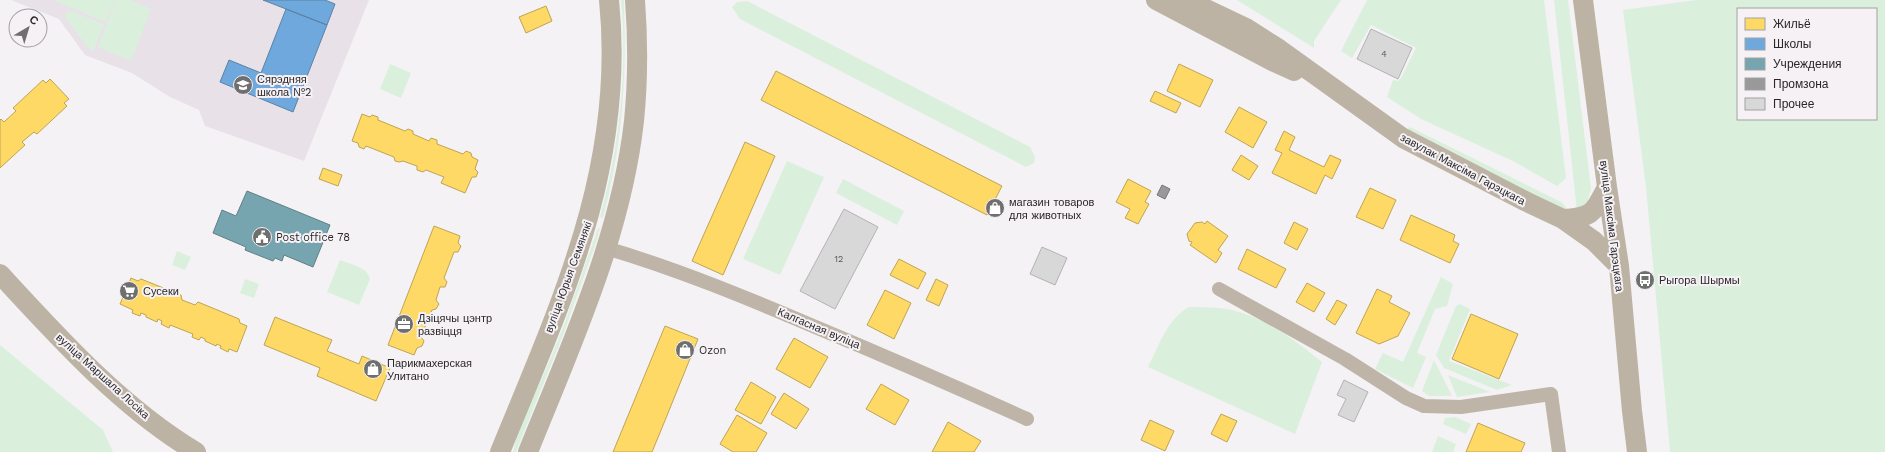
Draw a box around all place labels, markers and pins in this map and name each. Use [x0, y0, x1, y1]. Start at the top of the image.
place label: Сярэдняя школа №2 [257, 73, 311, 99]
school or university icon: Сярэдняя школа №2 [232, 74, 254, 96]
place label: магазин товаров для животных [1009, 196, 1095, 222]
shop icon: магазин товаров для животных [984, 197, 1006, 219]
public building icon: Post office 78 [251, 226, 273, 248]
place label: Post office 78 [276, 231, 350, 244]
bus stop icon: Рыгора Шырмы [1634, 269, 1656, 291]
place label: Рыгора Шырмы [1659, 274, 1740, 287]
supermarket icon: Сусеки [118, 280, 140, 302]
place label: Сусеки [143, 285, 179, 298]
place label: Дзіцячы цэнтр развіцця [418, 312, 492, 338]
office icon: Дзіцячы цэнтр развіцця [393, 313, 415, 335]
shop icon: Ozon [674, 339, 696, 361]
place label: Ozon [699, 344, 726, 357]
place label: Парикмахерская Улитано [387, 357, 472, 383]
shop icon: Парикмахерская Улитано [362, 358, 384, 380]

